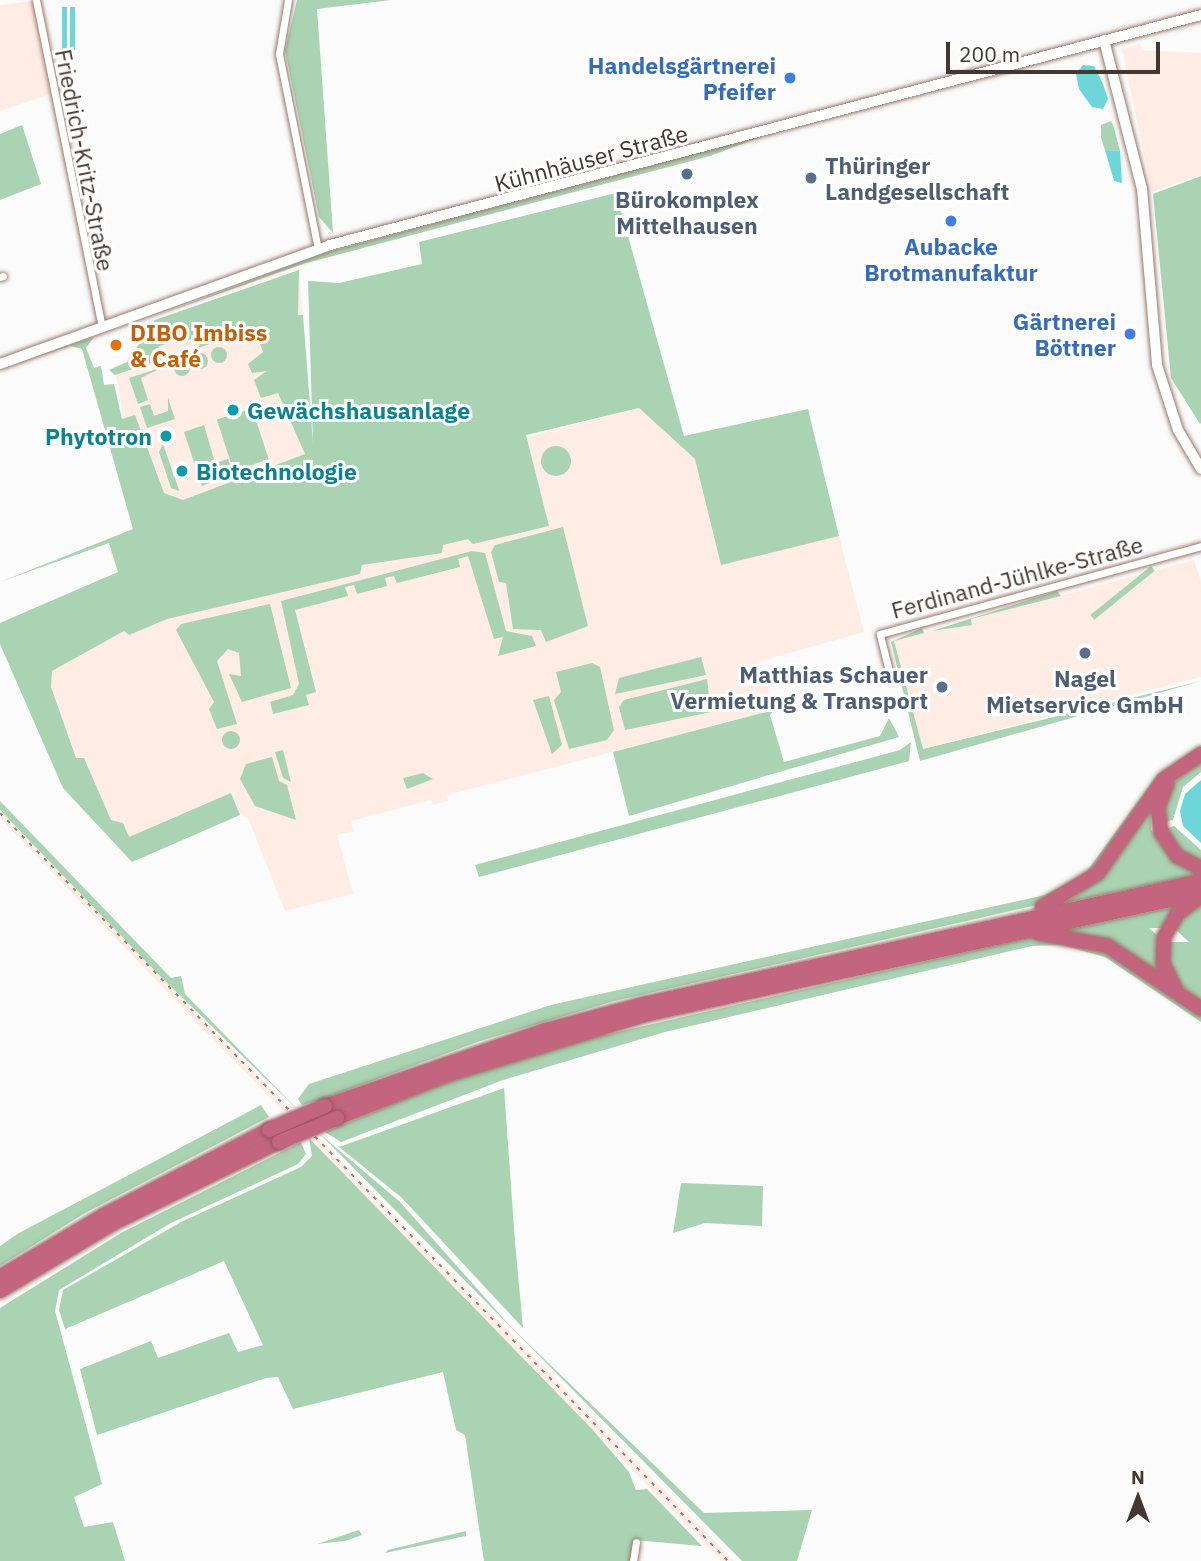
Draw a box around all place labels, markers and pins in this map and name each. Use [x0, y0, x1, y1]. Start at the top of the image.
place label: Handelsgärtnerei Pfeifer [588, 51, 776, 105]
marker: Handelsgärtnerei Pfeifer [782, 70, 798, 86]
place label: Thüringer Landgesellschaft [825, 151, 1009, 205]
marker: Bürokomplex Mittelhausen [679, 166, 695, 182]
marker: Thüringer Landgesellschaft [803, 170, 819, 186]
place label: Bürokomplex Mittelhausen [615, 185, 759, 239]
marker: Aubacke Brotmanufaktur [943, 213, 959, 229]
place label: Aubacke Brotmanufaktur [864, 232, 1038, 286]
place label: Gärtnerei Böttner [1013, 307, 1116, 361]
place label: DIBO Imbiss & Café [130, 318, 267, 372]
marker: Gärtnerei Böttner [1122, 326, 1138, 342]
marker: DIBO Imbiss & Café [108, 337, 124, 353]
place label: Gewächshausanlage [247, 396, 470, 424]
marker: Gewächshausanlage [225, 402, 241, 418]
place label: Phytotron [45, 422, 152, 450]
marker: Phytotron [158, 428, 174, 444]
place label: Biotechnologie [196, 457, 357, 485]
marker: Biotechnologie [174, 463, 190, 479]
marker: Nagel Mietservice GmbH [1077, 645, 1093, 661]
place label: Matthias Schauer Vermietung & Transport [670, 660, 928, 714]
place label: Nagel Mietservice GmbH [986, 664, 1184, 718]
marker: Matthias Schauer Vermietung & Transport [934, 679, 950, 695]

